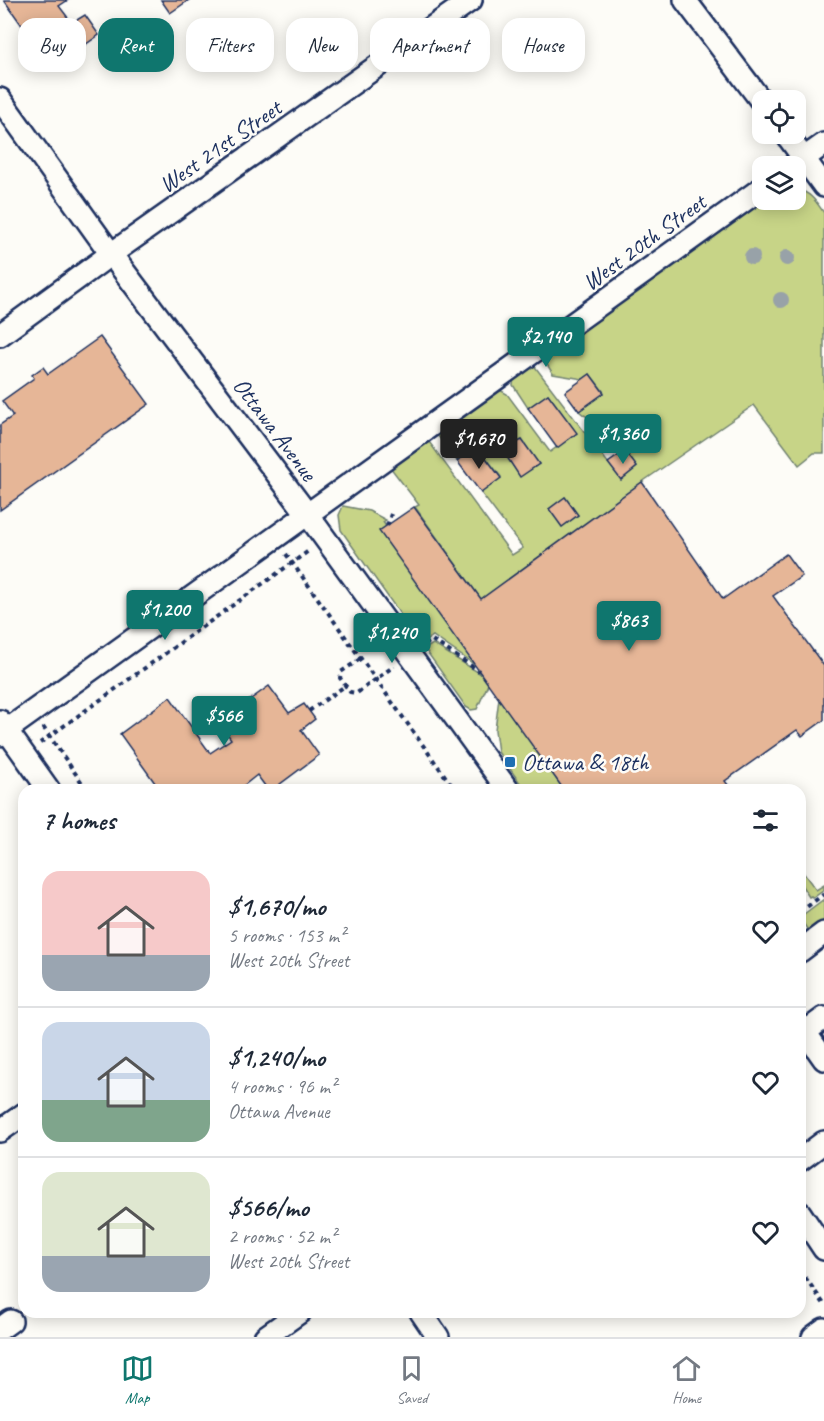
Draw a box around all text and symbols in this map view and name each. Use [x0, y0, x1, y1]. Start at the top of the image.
chip: Buy [18, 18, 86, 72]
chip: Rent [98, 18, 174, 72]
chip: Filters [186, 18, 274, 72]
chip: New [286, 18, 358, 72]
chip: Apartment [370, 18, 490, 72]
chip: House [502, 18, 585, 72]
map controls [752, 90, 806, 210]
button: locate [752, 90, 806, 144]
street label: West 21st Street [153, 92, 289, 199]
button: layers [752, 156, 806, 210]
street label: West 20th Street [576, 186, 713, 297]
pin: $2,140 [497, 317, 595, 368]
text: $2,140 [522, 324, 570, 349]
street label: Ottawa Avenue [226, 371, 325, 488]
pin: $1,360 [574, 414, 672, 465]
pin: $1,670 [430, 419, 528, 470]
text: $1,360 [598, 421, 648, 446]
text: $1,670 [454, 426, 504, 451]
pin: $1,200 [116, 590, 214, 641]
text: $1,200 [141, 597, 189, 622]
pin: $863 [593, 601, 665, 652]
text: $863 [611, 608, 647, 633]
pin: $1,240 [343, 613, 441, 664]
text: $1,240 [368, 620, 416, 645]
pin: $566 [188, 696, 260, 747]
text: $566 [206, 703, 242, 728]
place label: Ottawa & 18th [522, 747, 649, 777]
marker: Ottawa & 18th [503, 755, 517, 769]
text: 7 homes [42, 804, 115, 837]
icon: filters [749, 804, 782, 837]
text: $1,670/mo [228, 890, 325, 923]
icon: home [90, 895, 162, 967]
icon: heart [749, 915, 782, 948]
text: 5 rooms · 153 m² [228, 923, 345, 948]
text: West 20th Street [228, 948, 349, 973]
text: $1,240/mo [228, 1041, 325, 1074]
icon: home [90, 1046, 162, 1118]
icon: heart [749, 1066, 782, 1099]
text: 4 rooms · 96 m² [228, 1074, 336, 1099]
text: Ottawa Avenue [228, 1099, 329, 1124]
text: $566/mo [228, 1191, 309, 1224]
icon: home [90, 1196, 162, 1268]
icon: heart [749, 1216, 782, 1249]
text: 2 rooms · 52 m² [228, 1224, 336, 1249]
text: West 20th Street [228, 1249, 349, 1274]
tab: Map [121, 1352, 154, 1408]
tab: Saved [395, 1352, 428, 1408]
tab: Home [670, 1352, 703, 1408]

